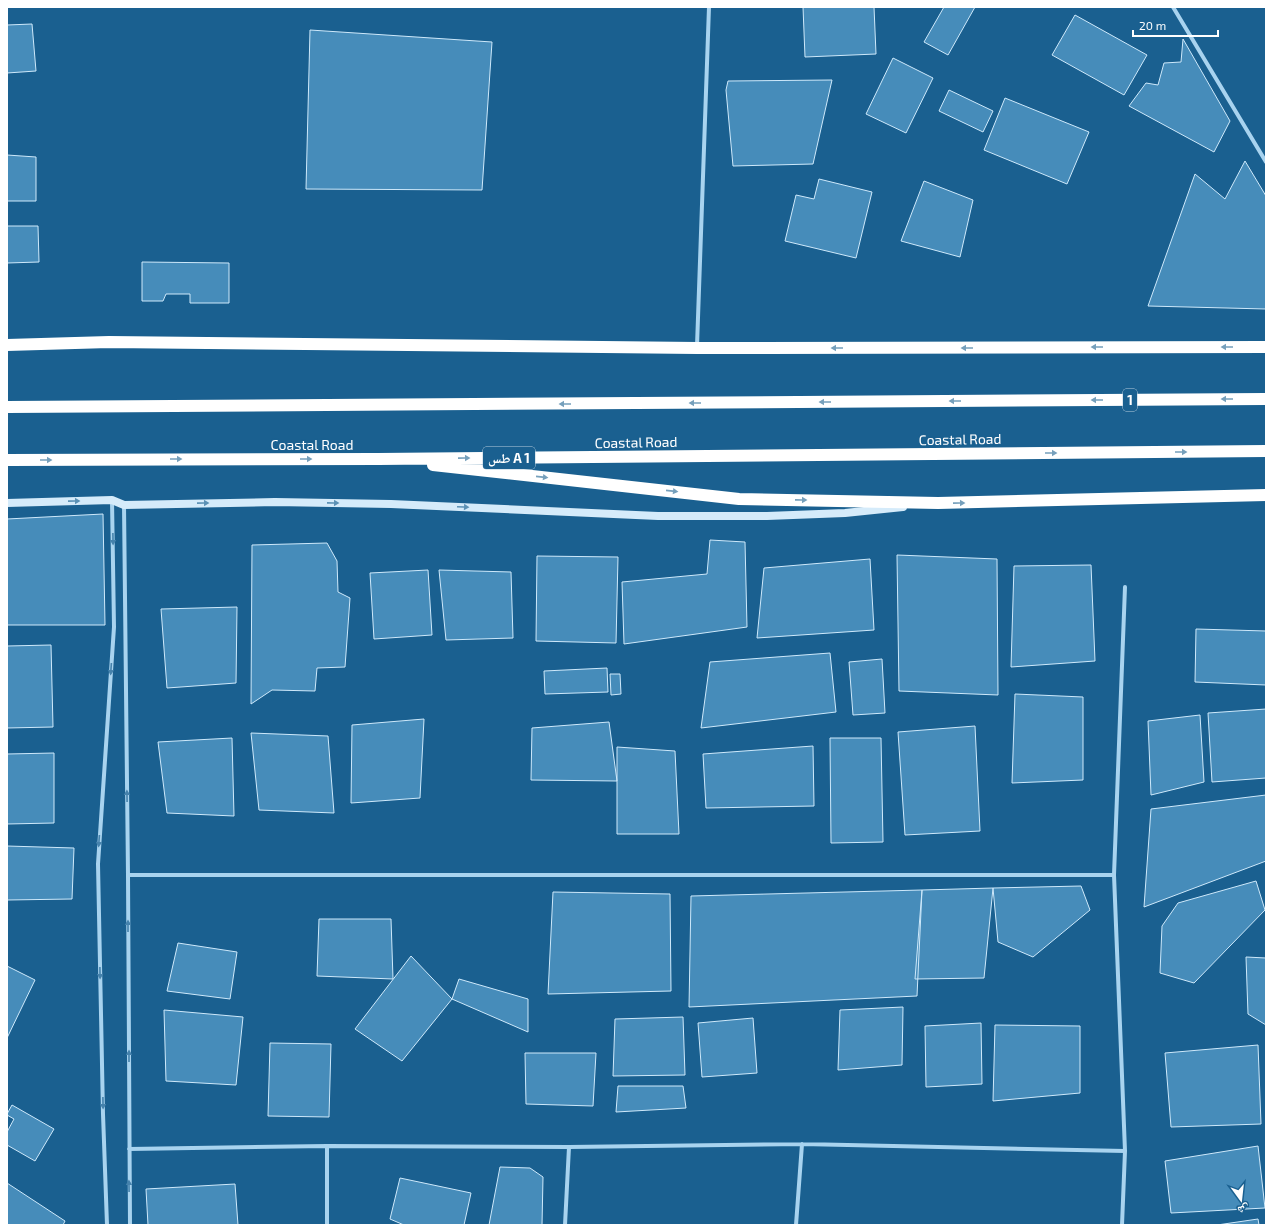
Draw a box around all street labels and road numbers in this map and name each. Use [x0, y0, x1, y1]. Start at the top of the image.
road number: 1 [1123, 389, 1137, 411]
street label: Coastal Road [918, 430, 1002, 448]
street label: Coastal Road [594, 433, 678, 451]
street label: Coastal Road [271, 436, 353, 453]
road number: طس A 1 [483, 447, 535, 469]

